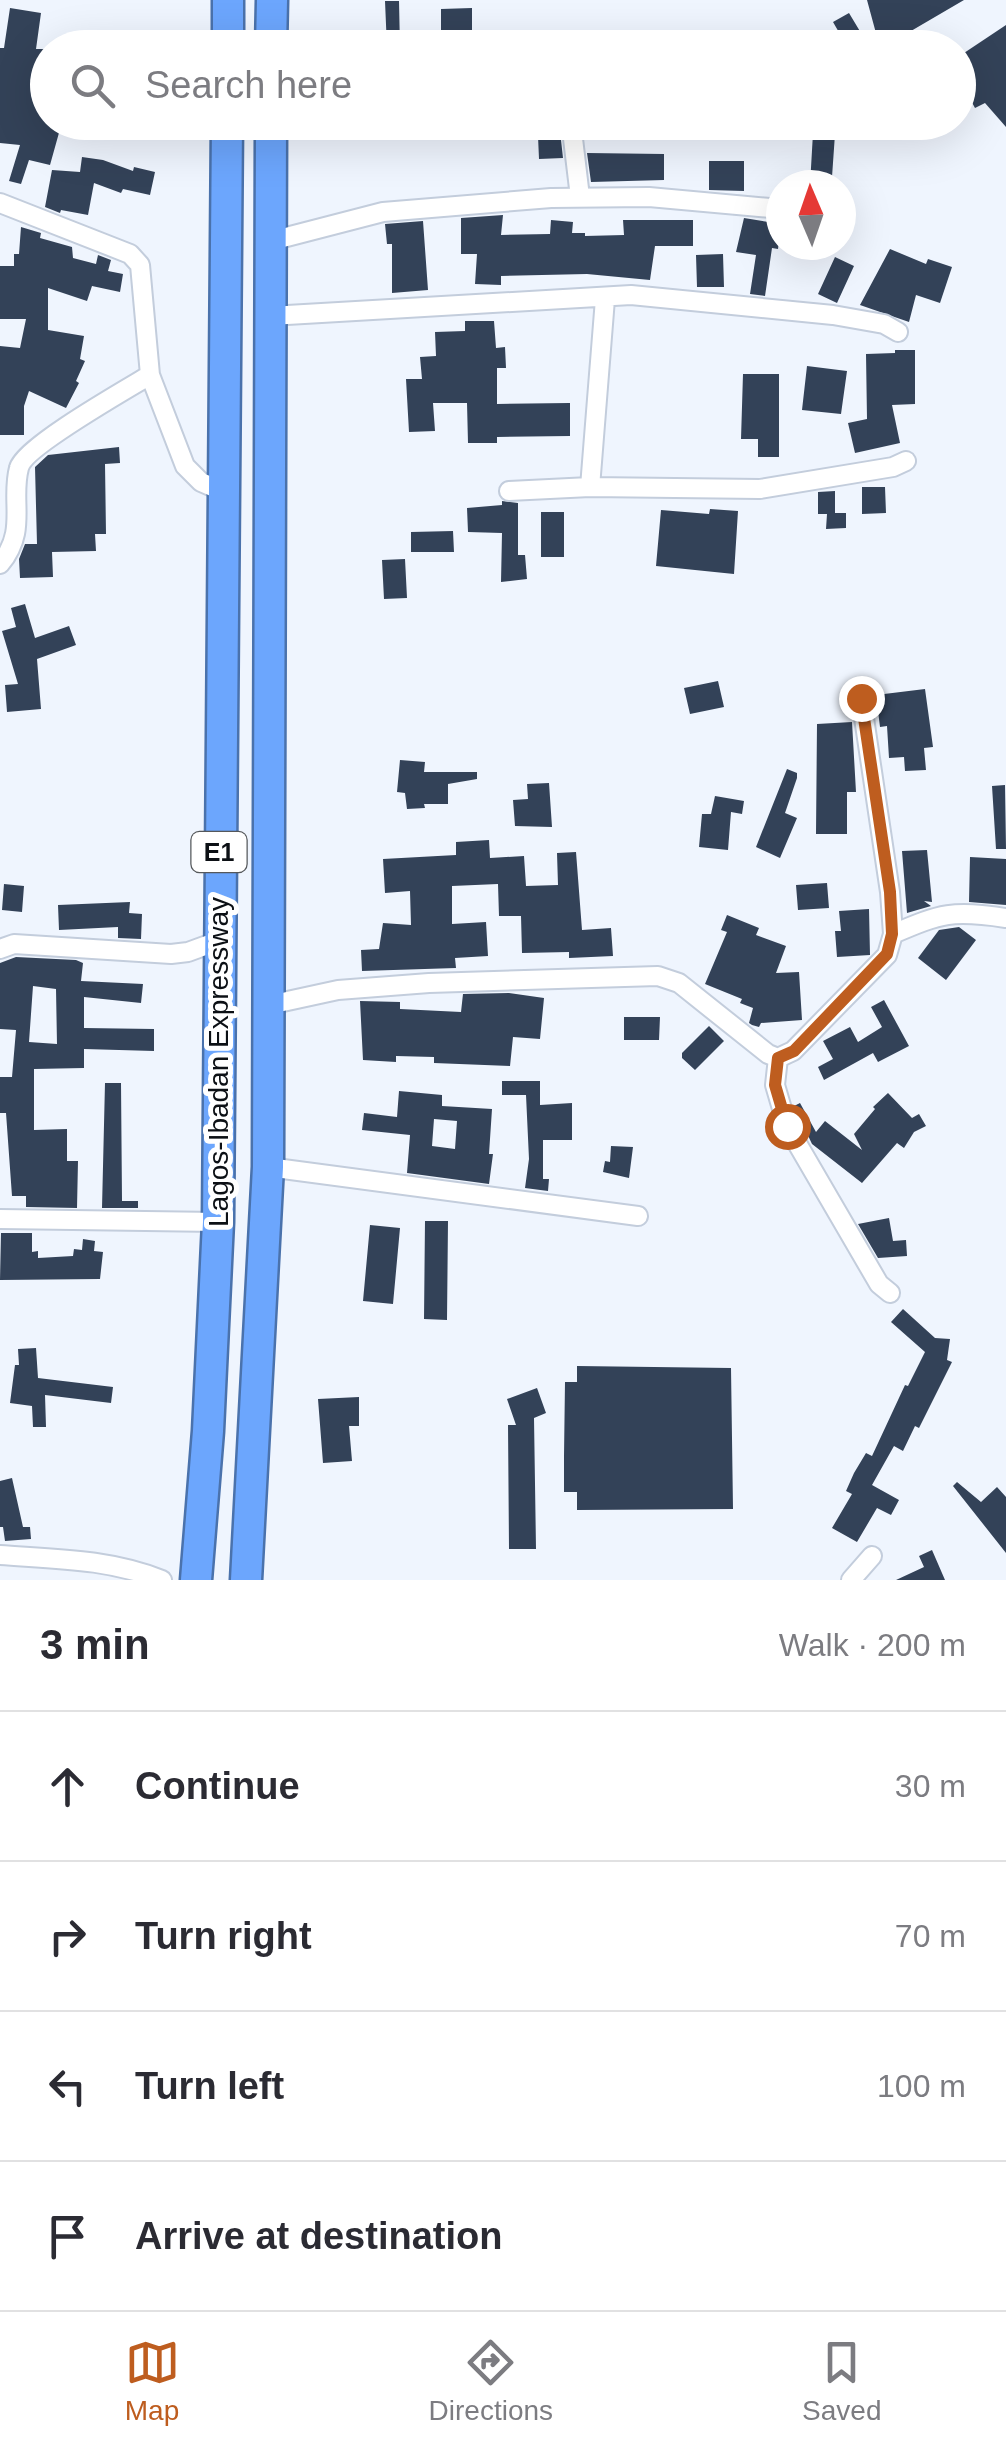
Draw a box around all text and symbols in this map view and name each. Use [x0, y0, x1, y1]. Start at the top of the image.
search box [30, 30, 976, 140]
icon: search [65, 58, 120, 113]
text: Search here [145, 64, 352, 106]
north arrow [766, 170, 856, 260]
route end [839, 676, 885, 722]
road number: E1 [192, 832, 246, 872]
street label: Lagos-Ibadan Expressway [203, 897, 234, 1227]
route start [765, 1104, 811, 1150]
text: 3 min [40, 1621, 150, 1668]
text: Walk · 200 m [779, 1627, 966, 1663]
icon: ahead [40, 1759, 95, 1814]
text: Continue [135, 1765, 300, 1807]
text: 30 m [895, 1768, 966, 1804]
icon: right [40, 1909, 95, 1964]
text: Turn right [135, 1915, 312, 1957]
text: 70 m [895, 1918, 966, 1954]
icon: left [40, 2059, 95, 2114]
text: Turn left [135, 2065, 284, 2107]
text: 100 m [877, 2068, 966, 2104]
icon: arrive [40, 2209, 95, 2264]
text: Arrive at destination [135, 2215, 502, 2257]
tab: Map [125, 2335, 180, 2427]
tab: Directions [429, 2335, 553, 2427]
tab: Saved [802, 2335, 881, 2427]

